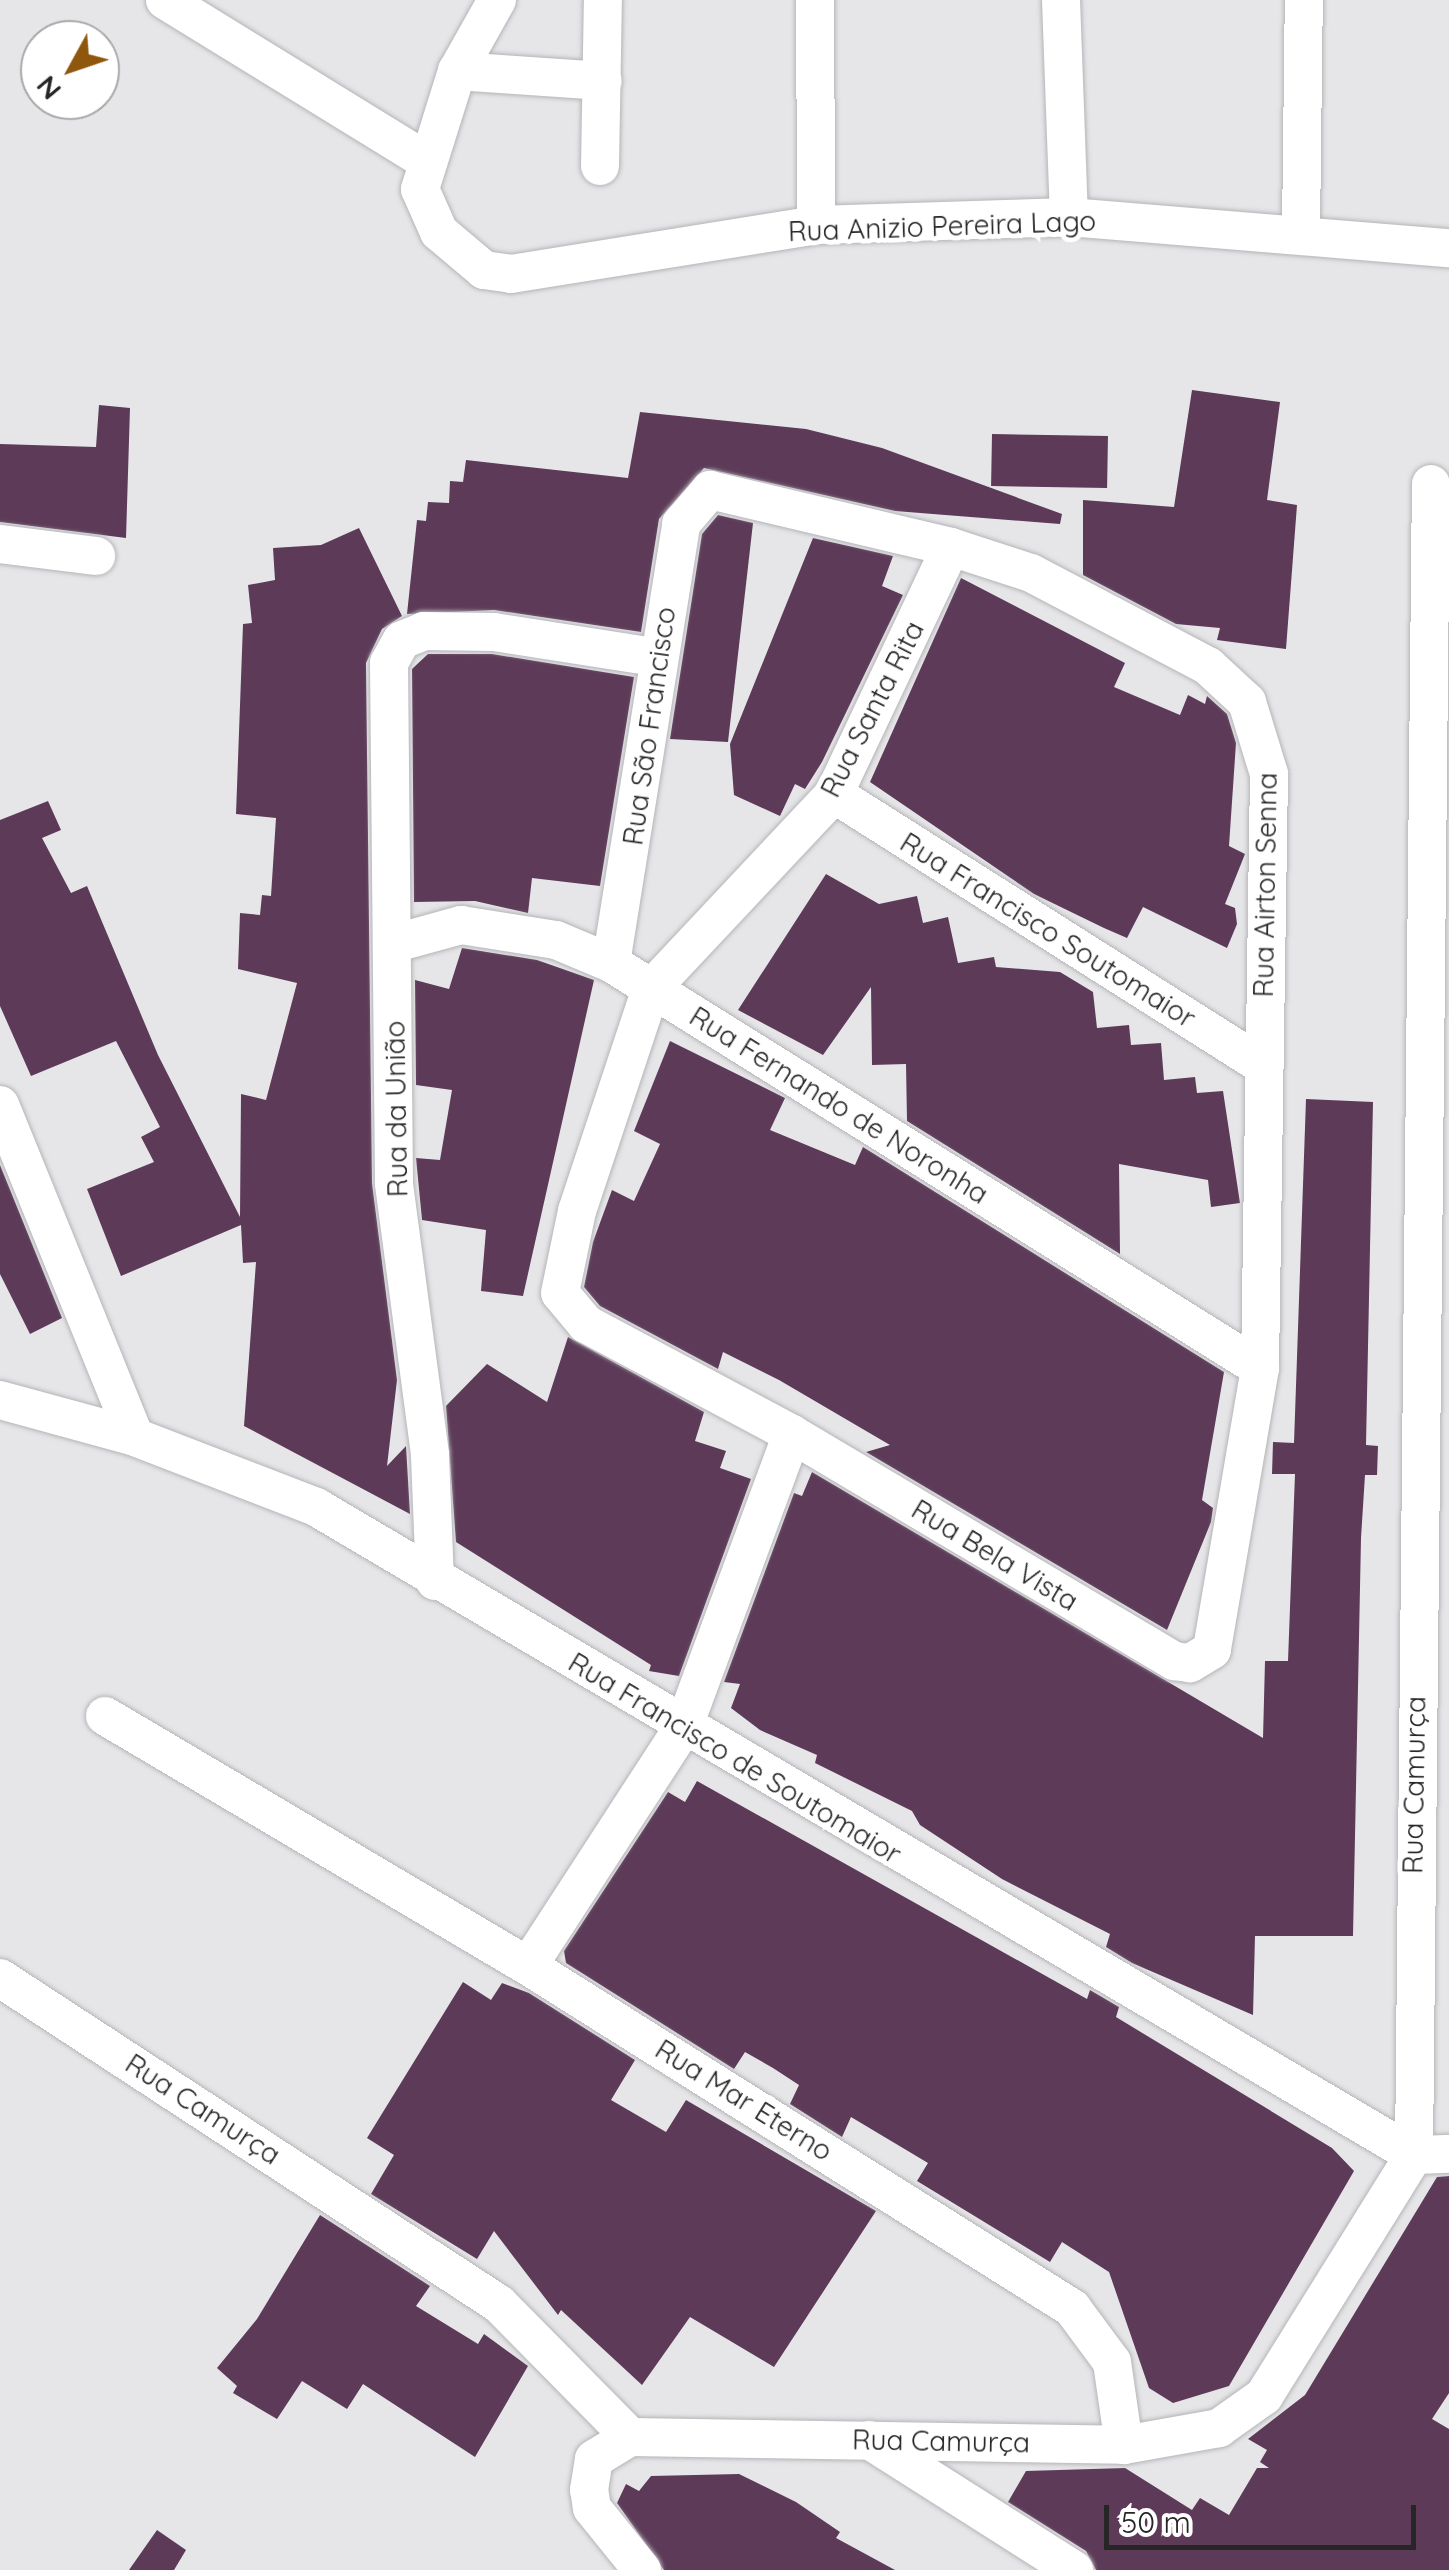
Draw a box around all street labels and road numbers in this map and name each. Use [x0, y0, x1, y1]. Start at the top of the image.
street label: Rua Anizio Pereira Lago [787, 204, 1097, 248]
street label: Rua São Francisco [616, 605, 682, 847]
street label: Rua Santa Rita [813, 615, 931, 803]
street label: Rua Airton Senna [1246, 772, 1284, 998]
street label: Rua Francisco Soutomaior [894, 825, 1202, 1035]
street label: Rua Fernando de Noronha [683, 999, 995, 1211]
street label: Rua da União [378, 1020, 414, 1198]
street label: Rua Bela Vista [906, 1492, 1084, 1618]
street label: Rua Francisco de Soutomaior [562, 1645, 908, 1871]
street label: Rua Camurça [1396, 1696, 1432, 1874]
street label: Rua Mar Eterno [649, 2032, 839, 2168]
street label: Rua Camurça [119, 2046, 287, 2172]
street label: Rua Camurça [852, 2423, 1030, 2459]

